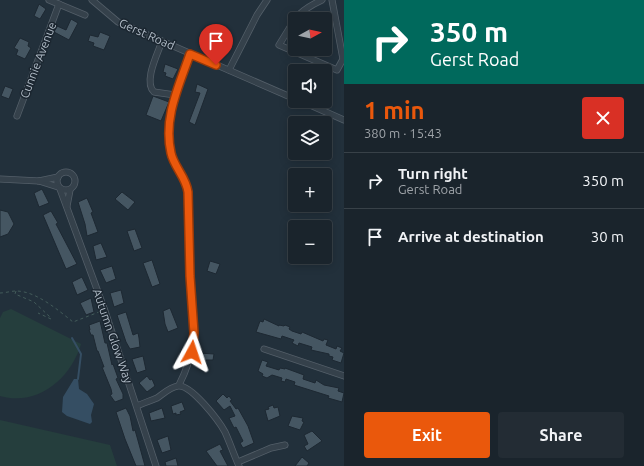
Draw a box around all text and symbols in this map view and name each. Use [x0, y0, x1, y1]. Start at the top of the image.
north arrow [288, 12, 332, 56]
map controls [288, 12, 332, 264]
street label: Gerst Road [117, 16, 177, 52]
icon: right [364, 16, 416, 68]
text: 350 m [430, 16, 508, 47]
street label: Cunnie Avenue [18, 20, 58, 100]
pin [199, 24, 233, 65]
icon: arrive [205, 30, 227, 52]
text: Gerst Road [430, 49, 519, 69]
button: sound [288, 64, 332, 108]
text: 1 min [364, 97, 425, 124]
button: close [582, 97, 624, 139]
button: layers [288, 116, 332, 160]
text: 380 m · 15:43 [364, 126, 442, 140]
text: Turn right [398, 165, 468, 182]
button: + [288, 168, 332, 212]
icon: right [364, 170, 386, 192]
text: 350 m [582, 172, 624, 189]
text: Gerst Road [398, 182, 462, 196]
button: − [288, 220, 332, 264]
icon: arrive [364, 226, 386, 248]
text: Arrive at destination [398, 228, 544, 245]
text: 30 m [591, 228, 624, 245]
street label: Autumn Glow Way [91, 287, 135, 385]
position arrow [171, 331, 213, 373]
button: Exit [364, 412, 490, 458]
button: Share [498, 412, 624, 458]

